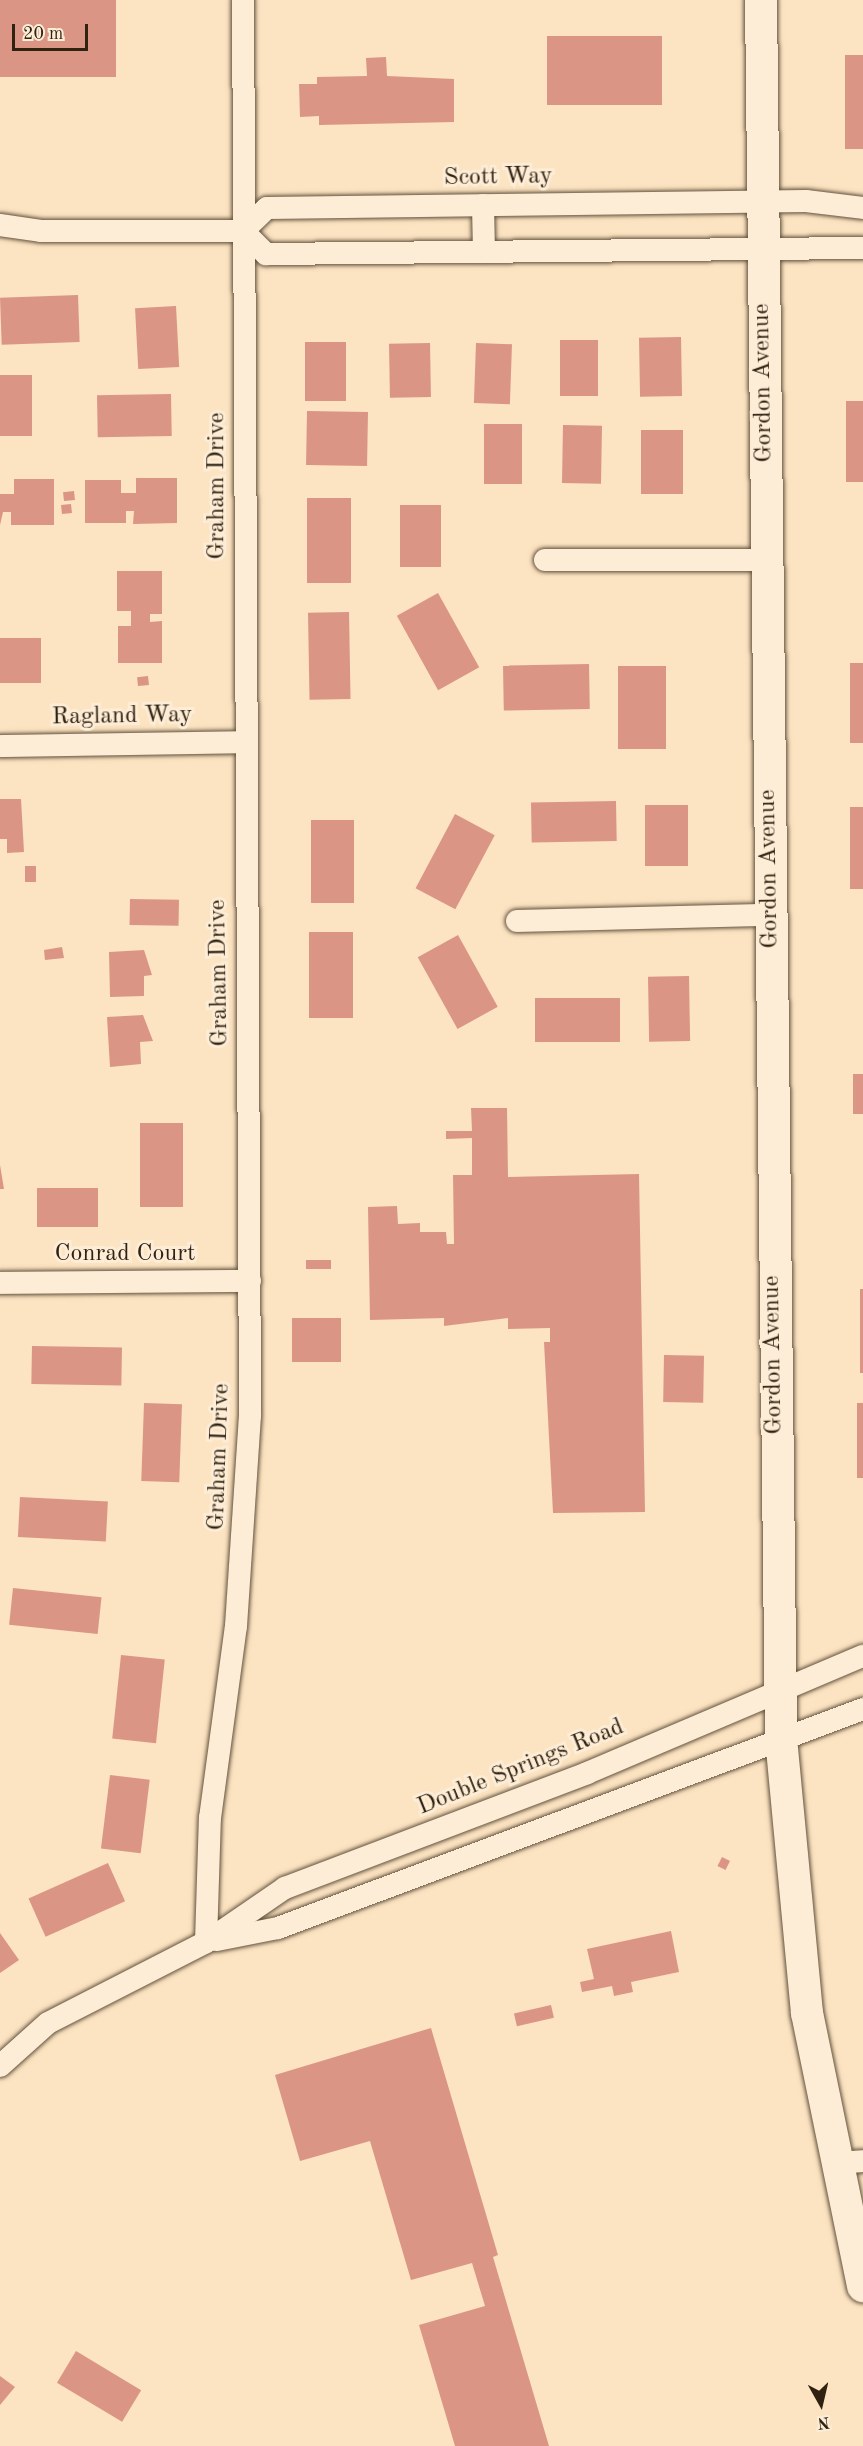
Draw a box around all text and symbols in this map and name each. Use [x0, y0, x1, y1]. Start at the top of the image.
scale bar [15, 12, 92, 50]
text: 20 m [23, 25, 63, 43]
street label: Scott Way [443, 163, 553, 193]
street label: Gordon Avenue [748, 303, 780, 463]
street label: Graham Drive [204, 412, 232, 560]
street label: Ragland Way [52, 701, 192, 733]
street label: Gordon Avenue [754, 789, 786, 949]
street label: Graham Drive [204, 899, 236, 1047]
street label: Conrad Court [55, 1241, 195, 1269]
street label: Gordon Avenue [758, 1275, 790, 1435]
street label: Graham Drive [203, 1383, 237, 1531]
street label: Double Springs Road [414, 1713, 628, 1823]
north arrow [791, 2374, 851, 2434]
text: N [816, 2413, 831, 2431]

